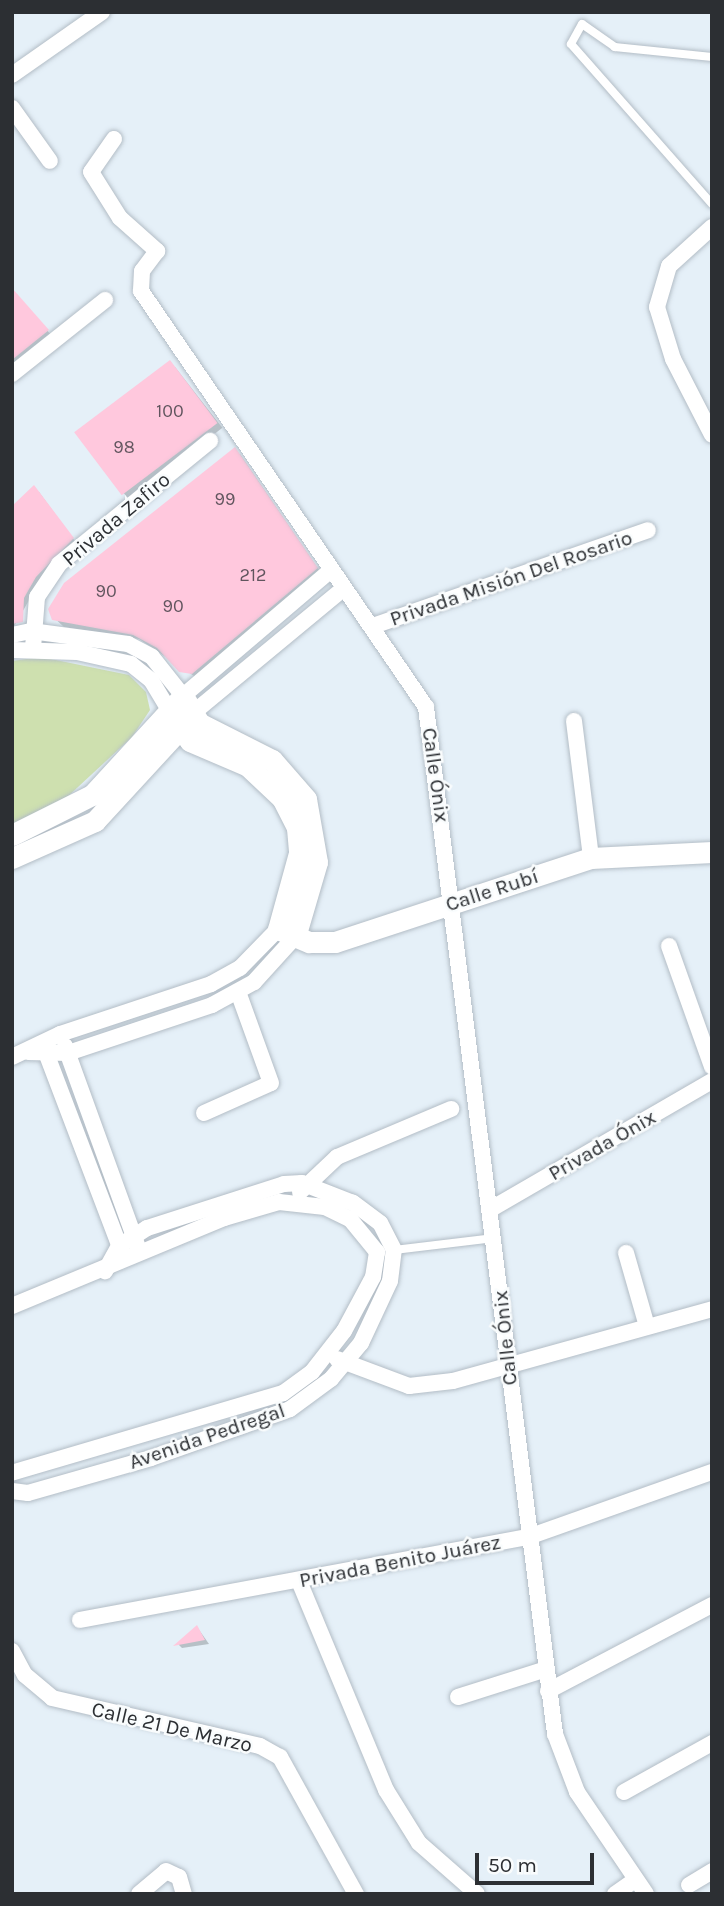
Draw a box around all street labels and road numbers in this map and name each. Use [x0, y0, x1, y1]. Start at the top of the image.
street label: Privada Zafiro [57, 467, 175, 571]
street label: Privada Misión Del Rosario [386, 525, 636, 631]
street label: Calle Ónix [417, 726, 455, 824]
street label: Calle Rubí [442, 863, 542, 917]
street label: Privada Ónix [544, 1104, 660, 1186]
street label: Calle Ónix [487, 1289, 523, 1387]
street label: Avenida Pedregal [126, 1397, 288, 1475]
street label: Privada Benito Juárez [297, 1529, 503, 1593]
street label: Calle 21 De Marzo [89, 1696, 255, 1758]

